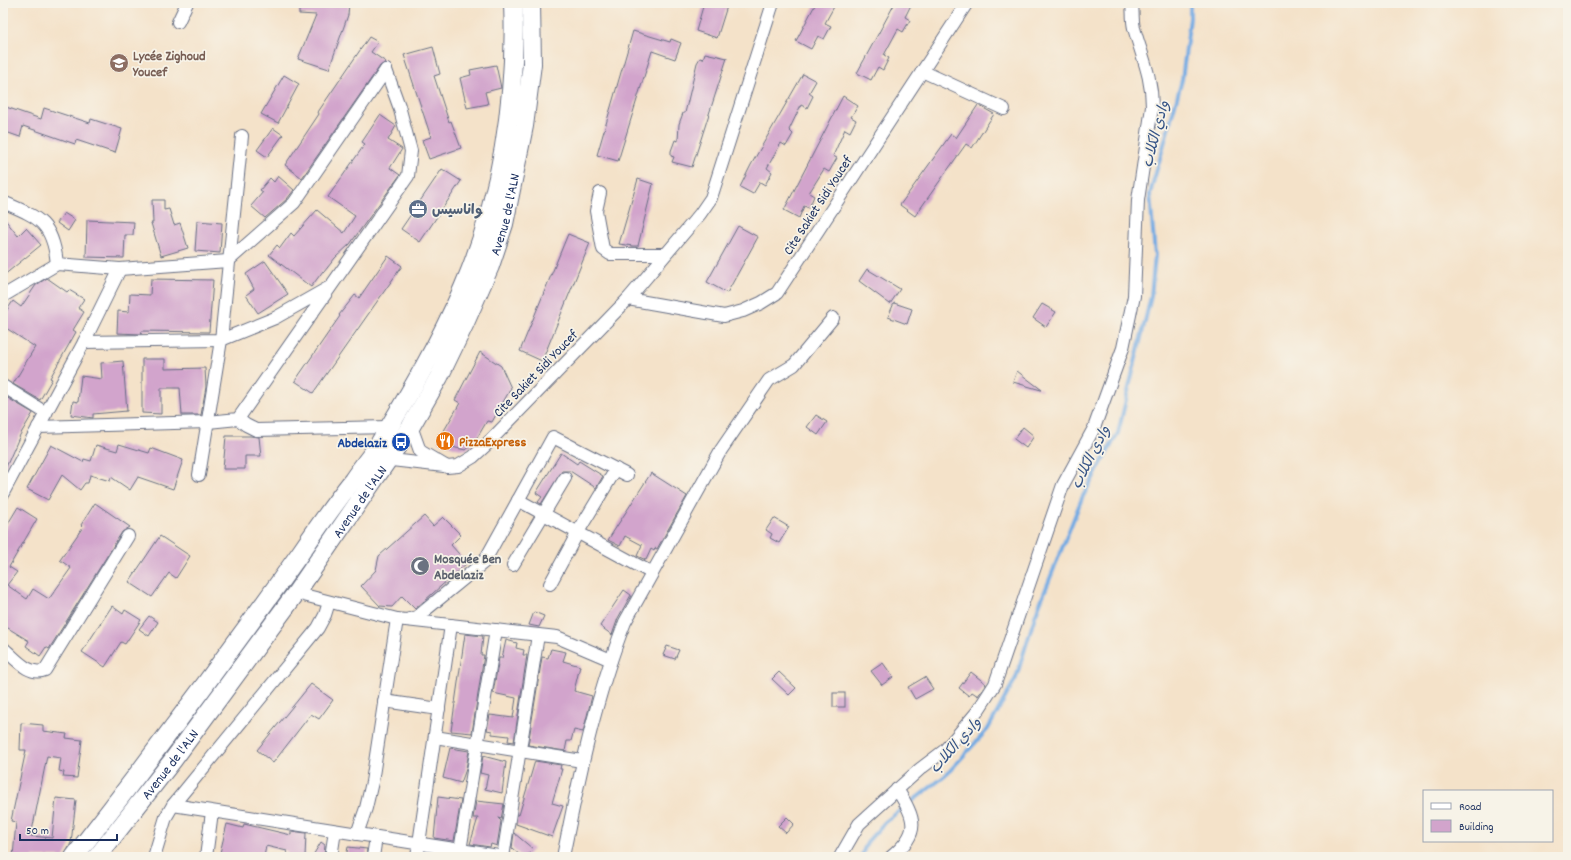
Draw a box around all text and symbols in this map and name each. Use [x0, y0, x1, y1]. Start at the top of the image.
place label: Lycée Zighoud Youcef [132, 47, 206, 83]
school or university icon: Lycée Zighoud Youcef [108, 52, 130, 74]
water label: وادي الكلاب [1137, 99, 1176, 170]
street label: Cite Sakiet Sidi Youcef [779, 152, 859, 260]
street label: Avenue de l'ALN [486, 172, 526, 258]
office icon: واناسيس [407, 198, 429, 220]
place label: واناسيس [432, 201, 483, 221]
street label: Cite Sakiet Sidi Youcef [489, 325, 584, 423]
water label: وادي الكلاب [1066, 422, 1117, 493]
restaurant icon: PizzaExpress [434, 430, 456, 452]
bus stop icon: Abdelaziz [390, 431, 412, 453]
place label: PizzaExpress [459, 433, 526, 453]
place label: Abdelaziz [337, 434, 388, 454]
street label: Avenue de l'ALN [329, 462, 393, 543]
place label: Mosquée Ben Abdelaziz [434, 550, 502, 586]
mosque icon: Mosquée Ben Abdelaziz [409, 555, 431, 577]
water label: وادي الكلاب [925, 714, 988, 779]
street label: Avenue de l'ALN [138, 726, 205, 805]
legend [1423, 790, 1553, 842]
text: Road [1459, 799, 1481, 816]
scale bar [20, 816, 117, 842]
text: Building [1459, 819, 1494, 836]
text: 50 m [26, 823, 49, 840]

